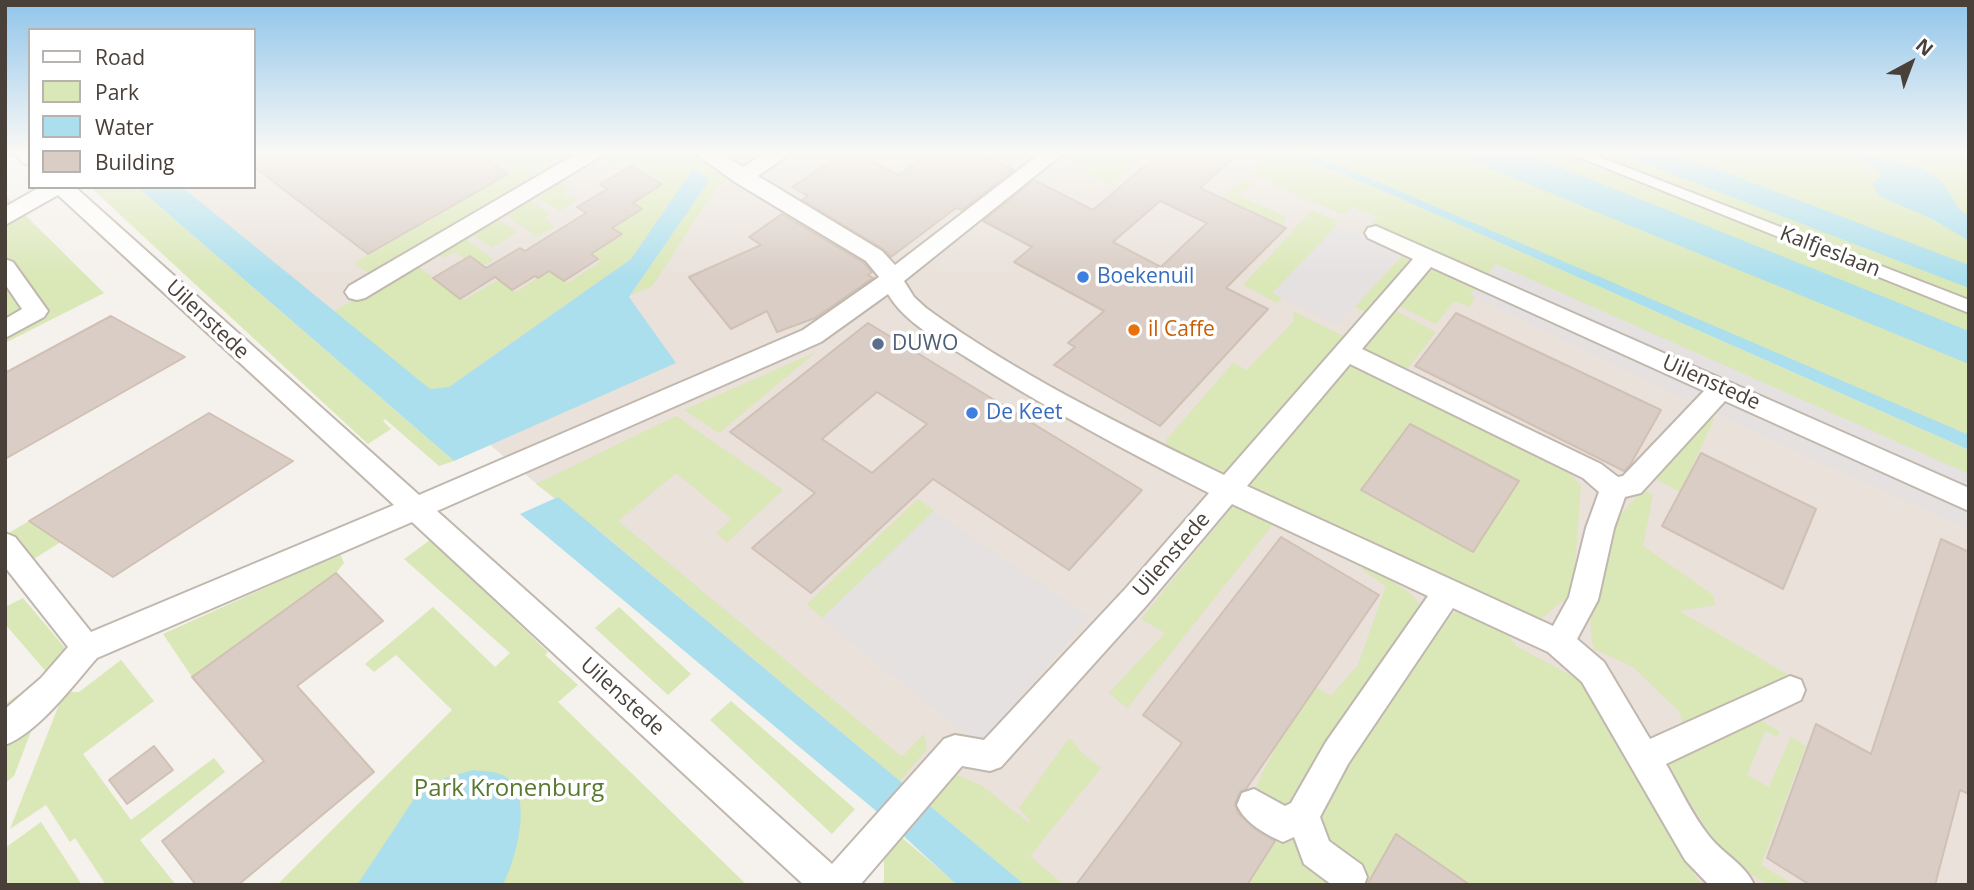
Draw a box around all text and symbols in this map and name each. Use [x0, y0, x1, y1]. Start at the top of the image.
legend [28, 28, 256, 189]
north arrow [1876, 28, 1946, 98]
text: N [1910, 32, 1939, 62]
text: Road [95, 43, 145, 71]
text: Park [95, 78, 139, 106]
text: Water [95, 113, 154, 141]
text: Building [95, 148, 174, 176]
street label: Kalfjeslaan [1776, 221, 1884, 283]
place label: Boekenuil [1097, 264, 1194, 290]
marker: Boekenuil [1075, 269, 1091, 285]
street label: Uilenstede [160, 275, 254, 365]
place label: il Caffe [1148, 317, 1215, 343]
marker: il Caffe [1126, 322, 1142, 338]
place label: DUWO [892, 331, 958, 357]
marker: DUWO [870, 336, 886, 352]
street label: Uilenstede [1658, 350, 1764, 416]
place label: De Keet [986, 400, 1062, 426]
marker: De Keet [964, 405, 980, 421]
street label: Uilenstede [1128, 507, 1216, 603]
street label: Uilenstede [575, 653, 669, 741]
park label: Park Kronenburg [414, 775, 604, 803]

